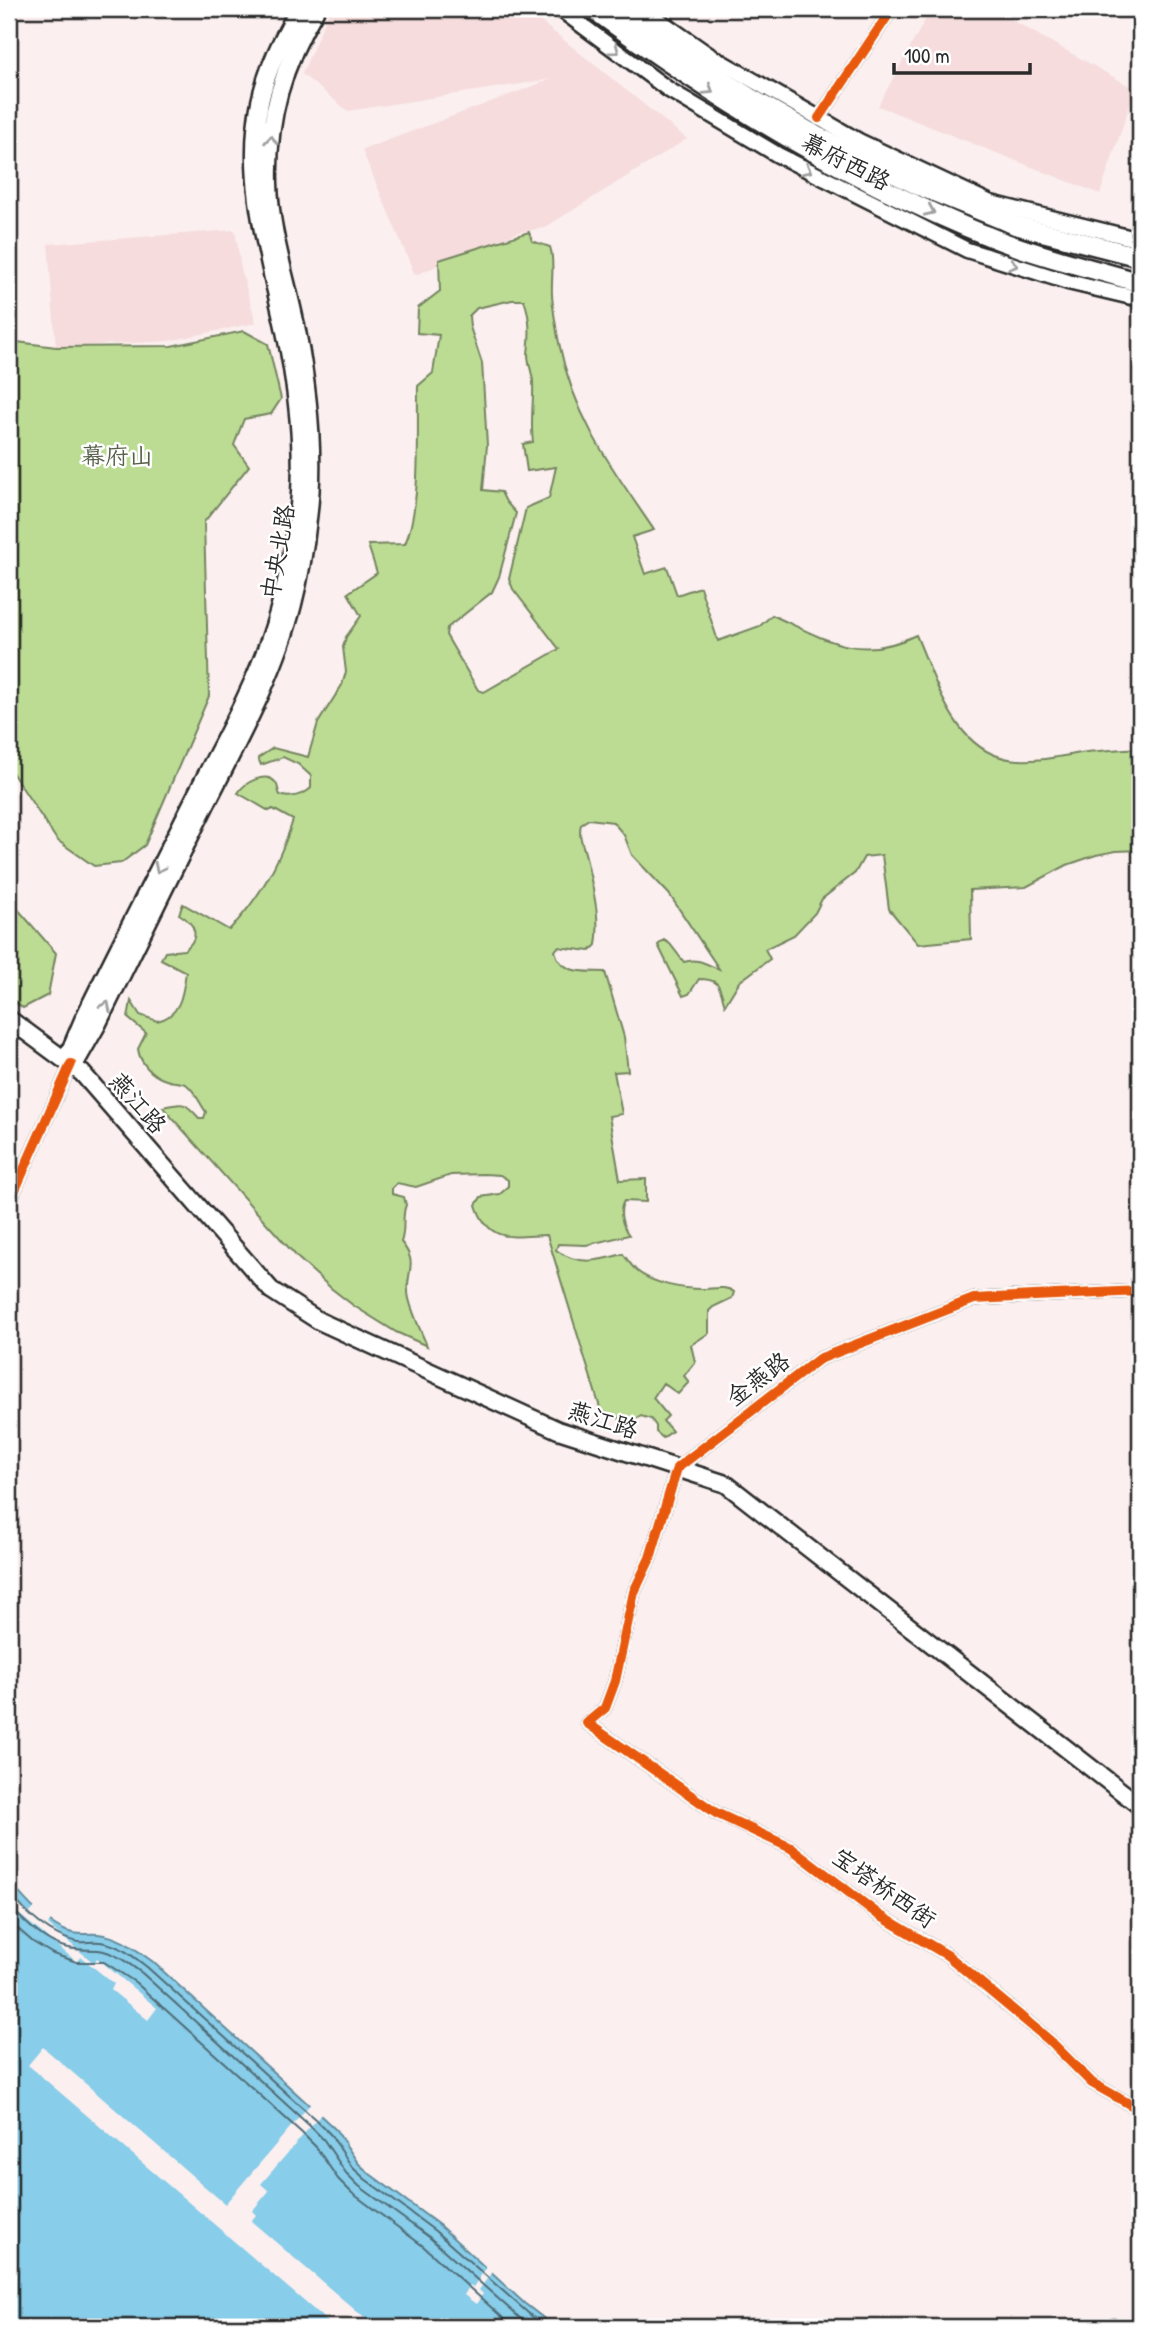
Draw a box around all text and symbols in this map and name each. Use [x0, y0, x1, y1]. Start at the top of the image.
scale bar [894, 32, 1030, 76]
text: 100 m [904, 41, 950, 70]
one-way arrow [607, 42, 619, 54]
one-way arrow [701, 82, 714, 95]
street label: 幕府西路 [796, 125, 896, 197]
one-way arrow [263, 134, 278, 145]
one-way arrow [800, 162, 812, 175]
one-way arrow [923, 202, 935, 216]
one-way arrow [1007, 257, 1019, 271]
park label: 幕府山 [81, 439, 153, 471]
street label: 中央北路 [253, 502, 301, 602]
one-way arrow [154, 861, 168, 873]
one-way arrow [98, 1001, 112, 1013]
street label: 燕江路 [103, 1065, 174, 1140]
street label: 金燕路 [719, 1344, 796, 1413]
street label: 燕江路 [564, 1393, 642, 1445]
street label: 宝塔桥西街 [826, 1840, 943, 1935]

